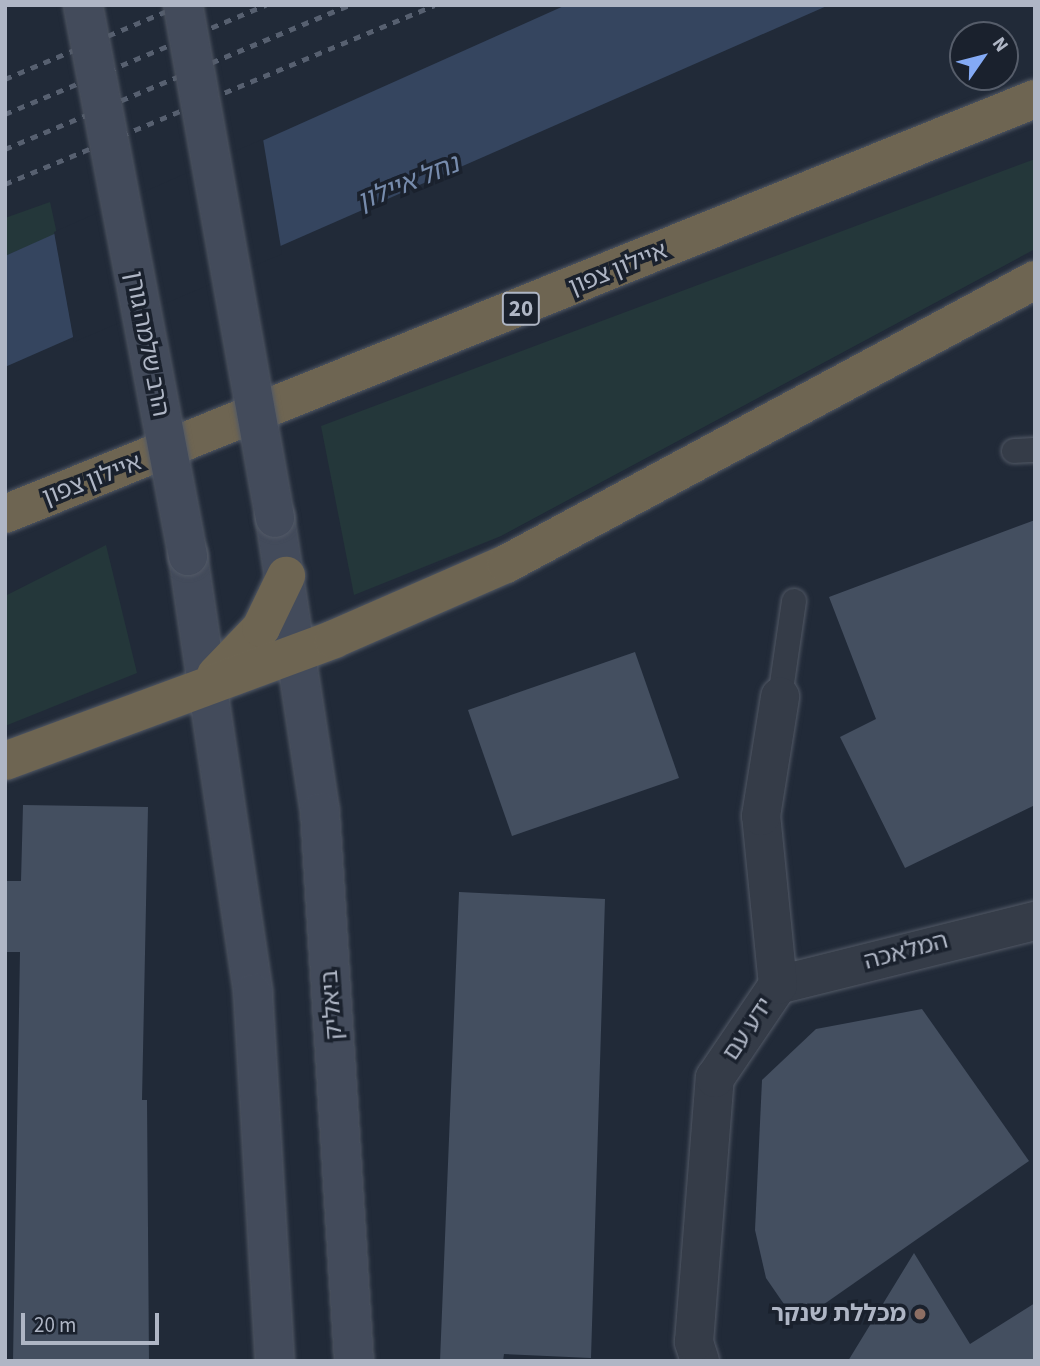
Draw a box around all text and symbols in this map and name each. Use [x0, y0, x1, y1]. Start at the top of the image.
north arrow [949, 21, 1019, 91]
text: N [985, 32, 1015, 58]
water label: נחל איילון [353, 148, 463, 218]
street label: איילון צפון [565, 236, 671, 302]
street label: הרב שלמה גורן [119, 269, 175, 419]
road number: 20 [502, 290, 540, 328]
street label: איילון צפון [39, 448, 145, 512]
street label: המלאכה [861, 926, 951, 976]
street label: ביאליק [315, 969, 349, 1041]
street label: ידע עם [717, 992, 779, 1066]
scale bar [24, 1300, 163, 1344]
place label: מכללת שנקר [771, 1300, 906, 1328]
marker: מכללת שנקר [912, 1306, 928, 1322]
text: 20 m [34, 1310, 76, 1340]

